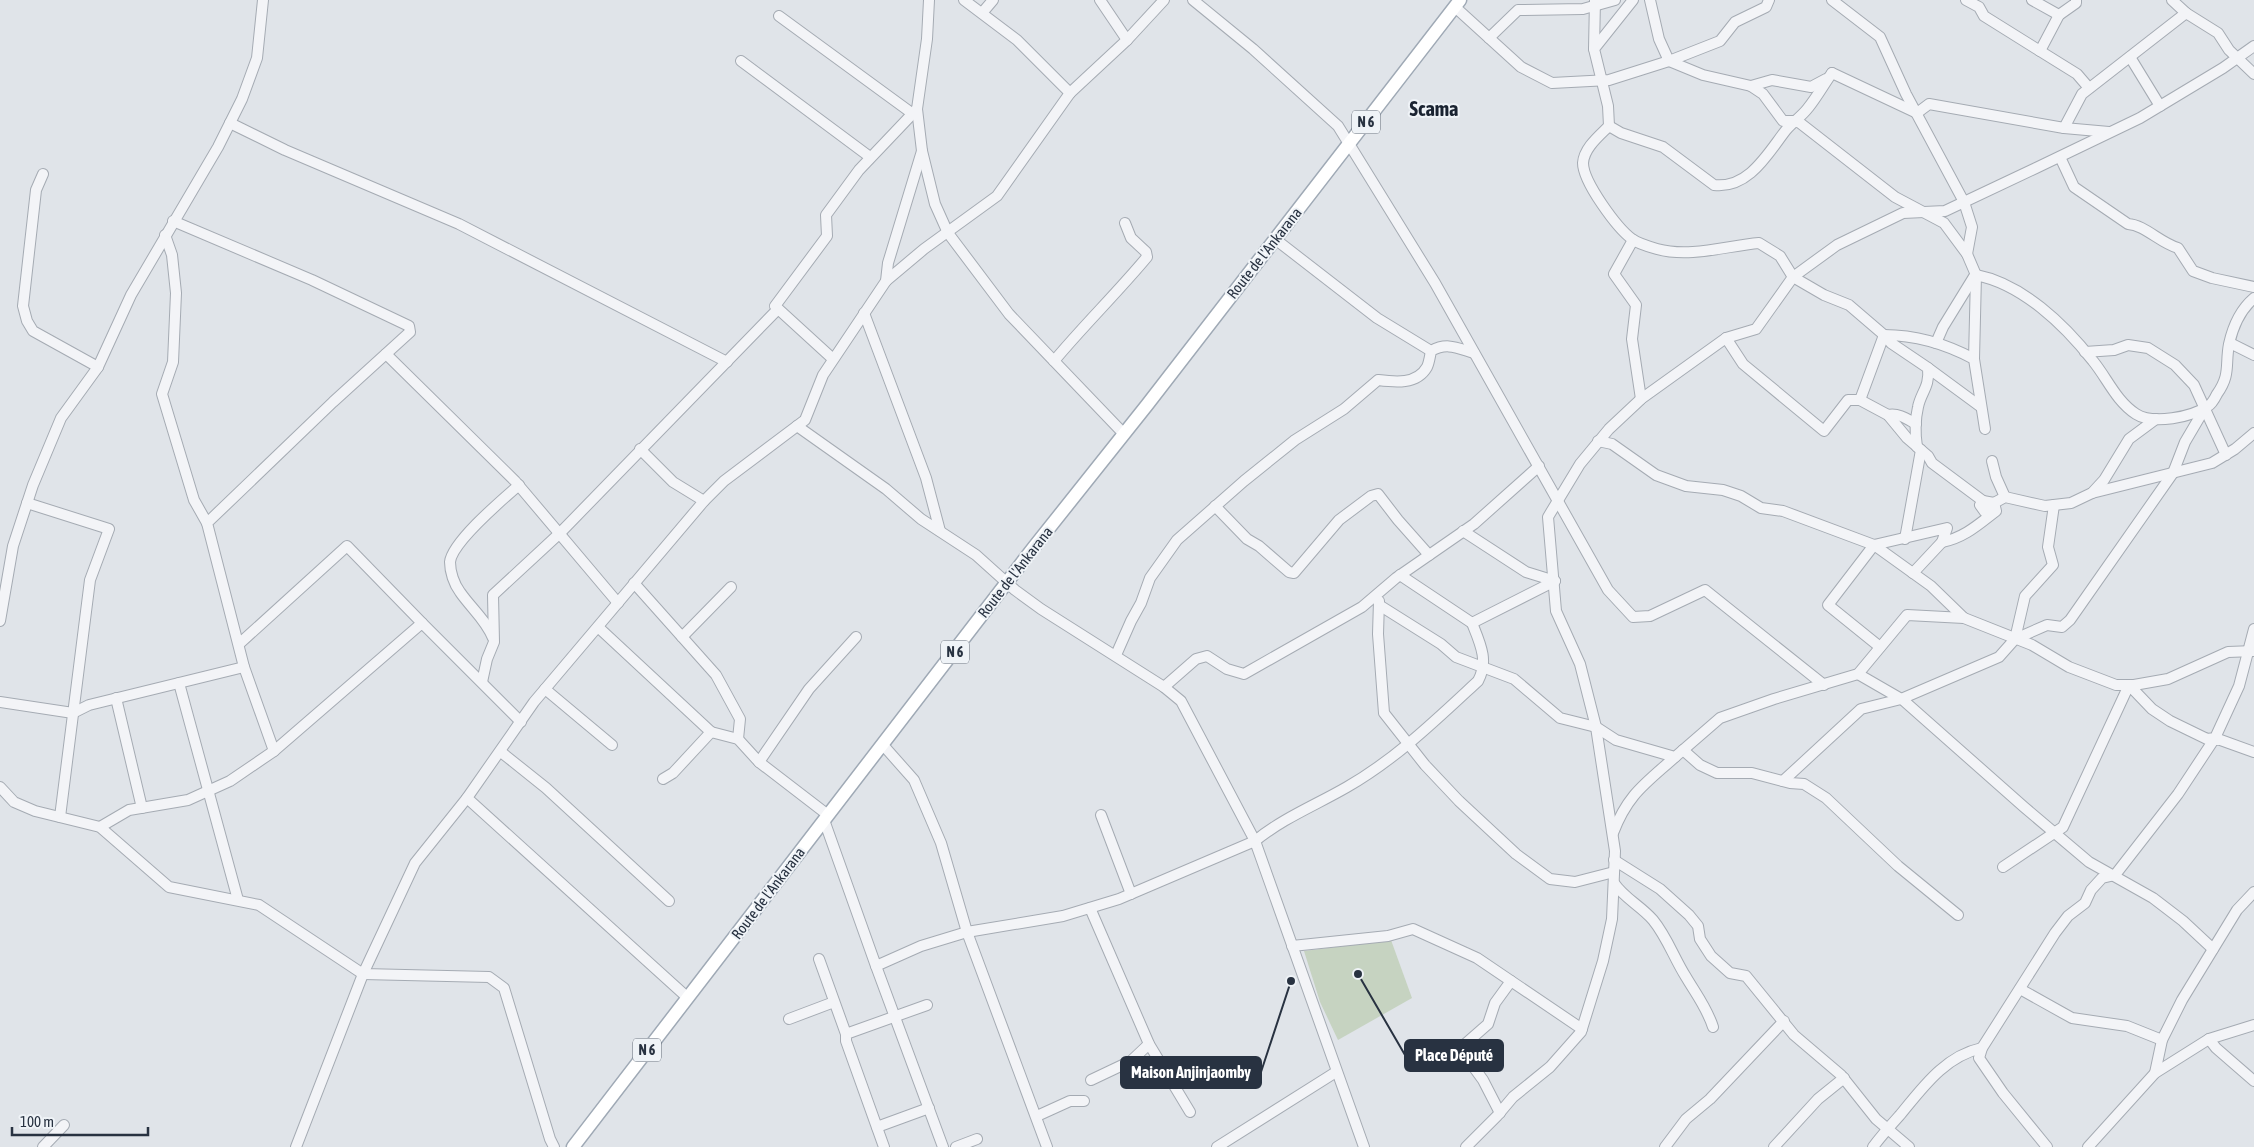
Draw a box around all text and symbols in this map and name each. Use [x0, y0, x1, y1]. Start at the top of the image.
district label: Scama [1410, 97, 1458, 120]
road number: N 6 [1352, 110, 1380, 134]
street label: Route de l'Ankarana [1223, 204, 1305, 302]
street label: Route de l'Ankarana [974, 523, 1056, 621]
road number: N 6 [941, 640, 969, 664]
street label: Route de l'Ankarana [728, 844, 808, 942]
road number: N 6 [633, 1038, 661, 1062]
callout: Place Député [1405, 1040, 1503, 1071]
text: Place Député [1415, 1046, 1493, 1064]
callout: Maison Anjinjaomby [1121, 1057, 1261, 1088]
text: Maison Anjinjaomby [1131, 1063, 1251, 1081]
scale bar [12, 1104, 149, 1136]
text: 100 m [20, 1113, 54, 1130]

